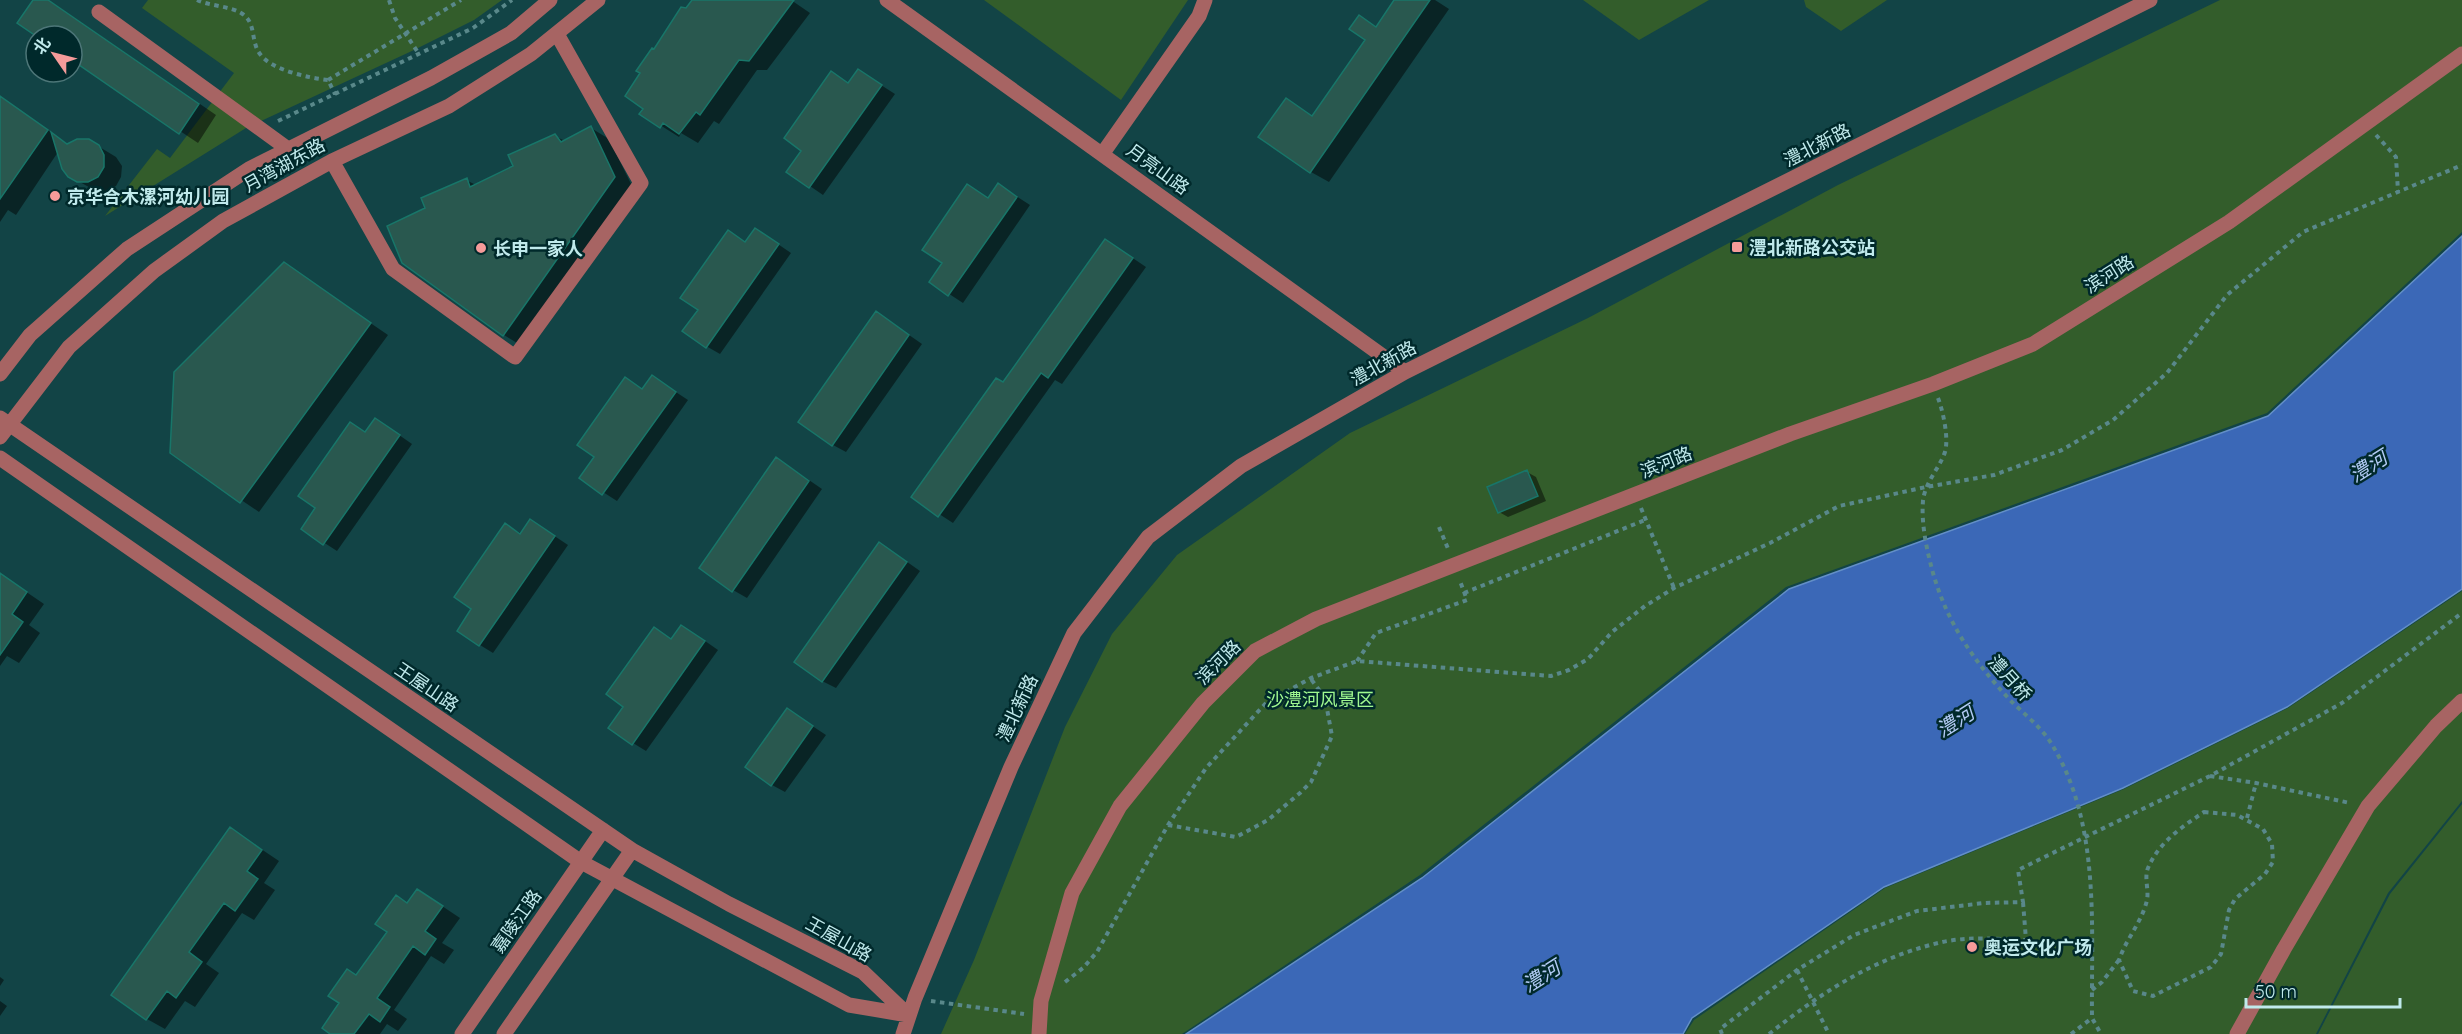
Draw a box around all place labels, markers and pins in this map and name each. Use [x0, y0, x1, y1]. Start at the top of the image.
place label: 京华合木漯河幼儿园 [67, 185, 229, 208]
marker: 京华合木漯河幼儿园 [48, 189, 62, 203]
place label: 澧北新路公交站 [1749, 236, 1875, 259]
place label: 长申一家人 [493, 237, 583, 260]
marker: 澧北新路公交站 [1730, 240, 1744, 254]
marker: 长申一家人 [474, 241, 488, 255]
place label: 奥运文化广场 [1984, 936, 2092, 959]
marker: 奥运文化广场 [1965, 940, 1979, 954]

